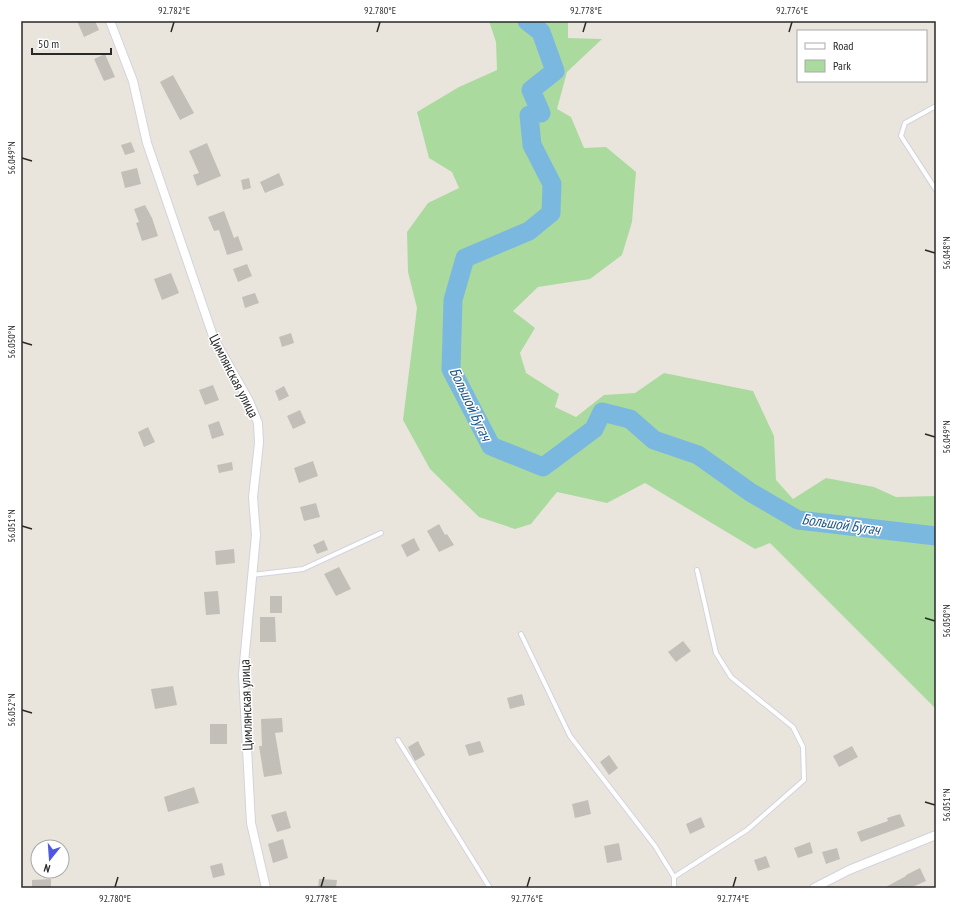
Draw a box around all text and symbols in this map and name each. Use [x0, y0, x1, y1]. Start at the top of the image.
text: 92.782°E [158, 4, 190, 17]
text: 92.780°E [364, 4, 396, 17]
text: 92.778°E [570, 4, 602, 17]
text: 92.776°E [776, 4, 808, 17]
scale bar [32, 30, 111, 56]
legend [797, 30, 927, 82]
text: 50 m [38, 36, 59, 51]
text: Road [833, 38, 853, 53]
text: Park [833, 58, 851, 73]
text: 56.049°N [5, 141, 18, 175]
text: 56.048°N [940, 236, 953, 270]
text: 56.050°N [5, 325, 18, 359]
street label: Цимлянская улица [205, 331, 263, 421]
water label: Большой Бугач [446, 364, 497, 445]
text: 56.049°N [940, 420, 953, 454]
text: 56.051°N [5, 509, 18, 543]
water label: Большой Бугач [801, 509, 882, 539]
text: 56.050°N [940, 604, 953, 638]
street label: Цимлянская улица [235, 659, 257, 751]
text: 56.052°N [5, 693, 18, 727]
text: 56.051°N [940, 788, 953, 822]
north arrow [30, 839, 70, 879]
text: N [42, 861, 52, 876]
text: 92.780°E [99, 892, 131, 905]
text: 92.778°E [305, 892, 337, 905]
text: 92.776°E [511, 892, 543, 905]
text: 92.774°E [717, 892, 749, 905]

